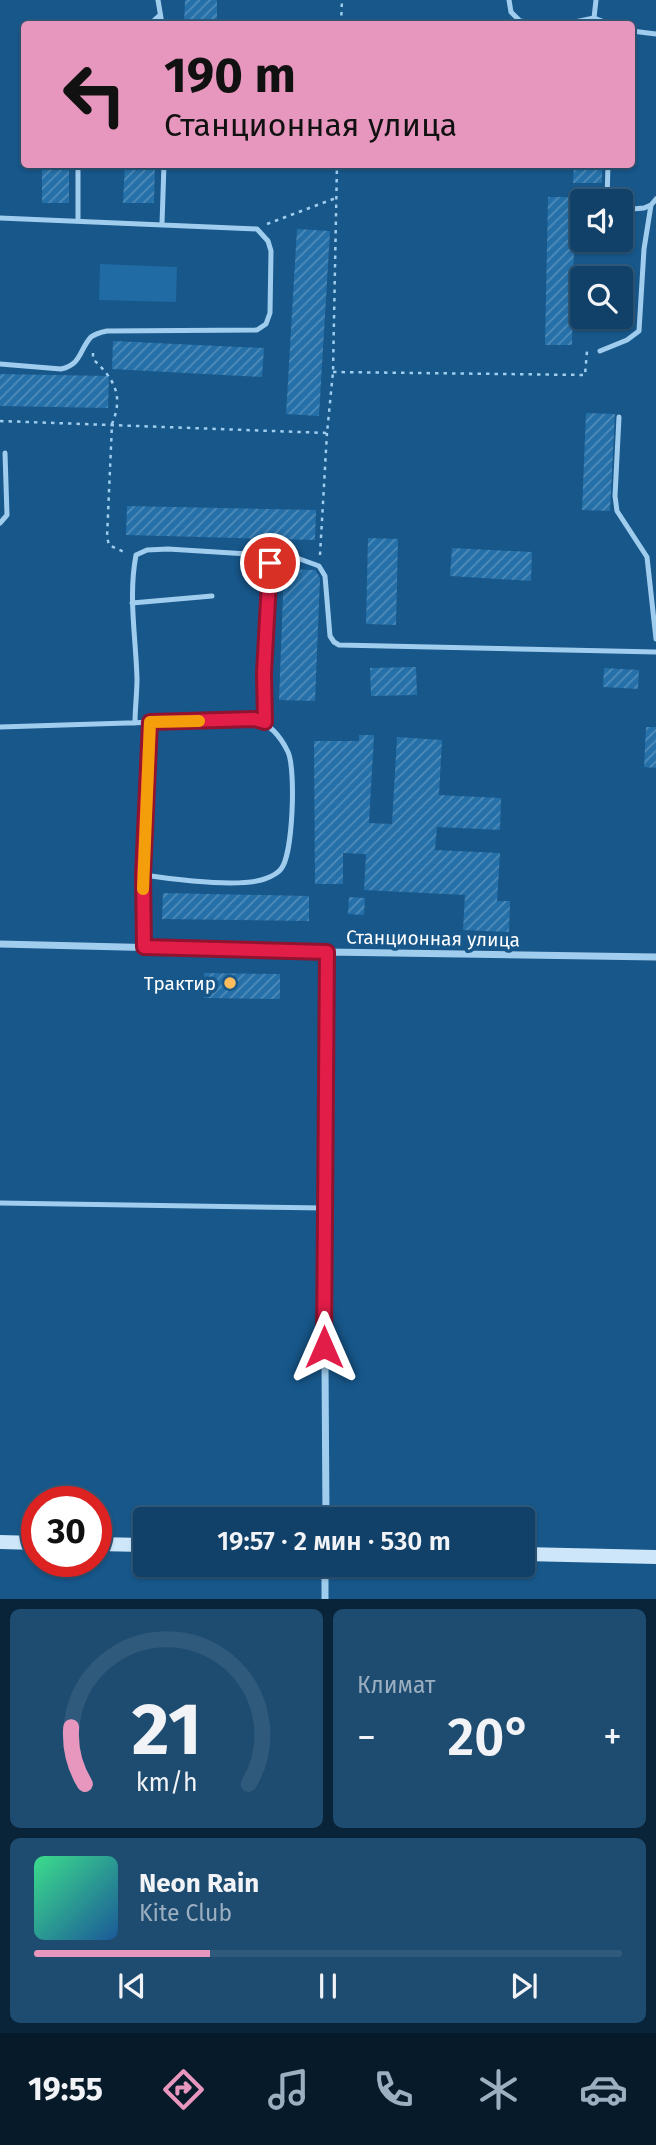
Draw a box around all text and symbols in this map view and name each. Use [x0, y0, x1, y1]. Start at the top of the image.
text: 190 m [164, 46, 296, 105]
icon: left [49, 49, 140, 140]
text: Станционная улица [164, 106, 457, 144]
map controls [570, 189, 633, 329]
button: sound [570, 189, 633, 252]
button: search [570, 266, 633, 329]
pin [240, 533, 300, 593]
icon: arrive [251, 544, 289, 582]
street label: Станционная улица [346, 925, 520, 952]
place label: Трактир [144, 972, 216, 995]
marker: Трактир [222, 975, 238, 991]
position arrow [287, 1310, 361, 1384]
speed limit sign: 30 [21, 1486, 112, 1577]
text: 19:57 · 2 мин · 530 m [217, 1526, 451, 1557]
text: Климат [357, 1671, 435, 1699]
text: 21 [132, 1687, 201, 1774]
text: 20° [448, 1706, 531, 1769]
text: − [357, 1714, 376, 1760]
text: + [603, 1714, 622, 1760]
text: km/h [136, 1768, 197, 1798]
text: Neon Rain [139, 1868, 259, 1899]
text: Kite Club [139, 1899, 232, 1927]
icon: previous [113, 1967, 151, 2005]
icon: pause [309, 1967, 347, 2005]
icon: next [505, 1967, 543, 2005]
icon: directions [159, 2065, 208, 2114]
icon: music [264, 2065, 313, 2114]
icon: phone [369, 2065, 418, 2114]
icon: climate [474, 2065, 523, 2114]
icon: car [579, 2065, 628, 2114]
text: 19:55 [28, 2070, 103, 2108]

